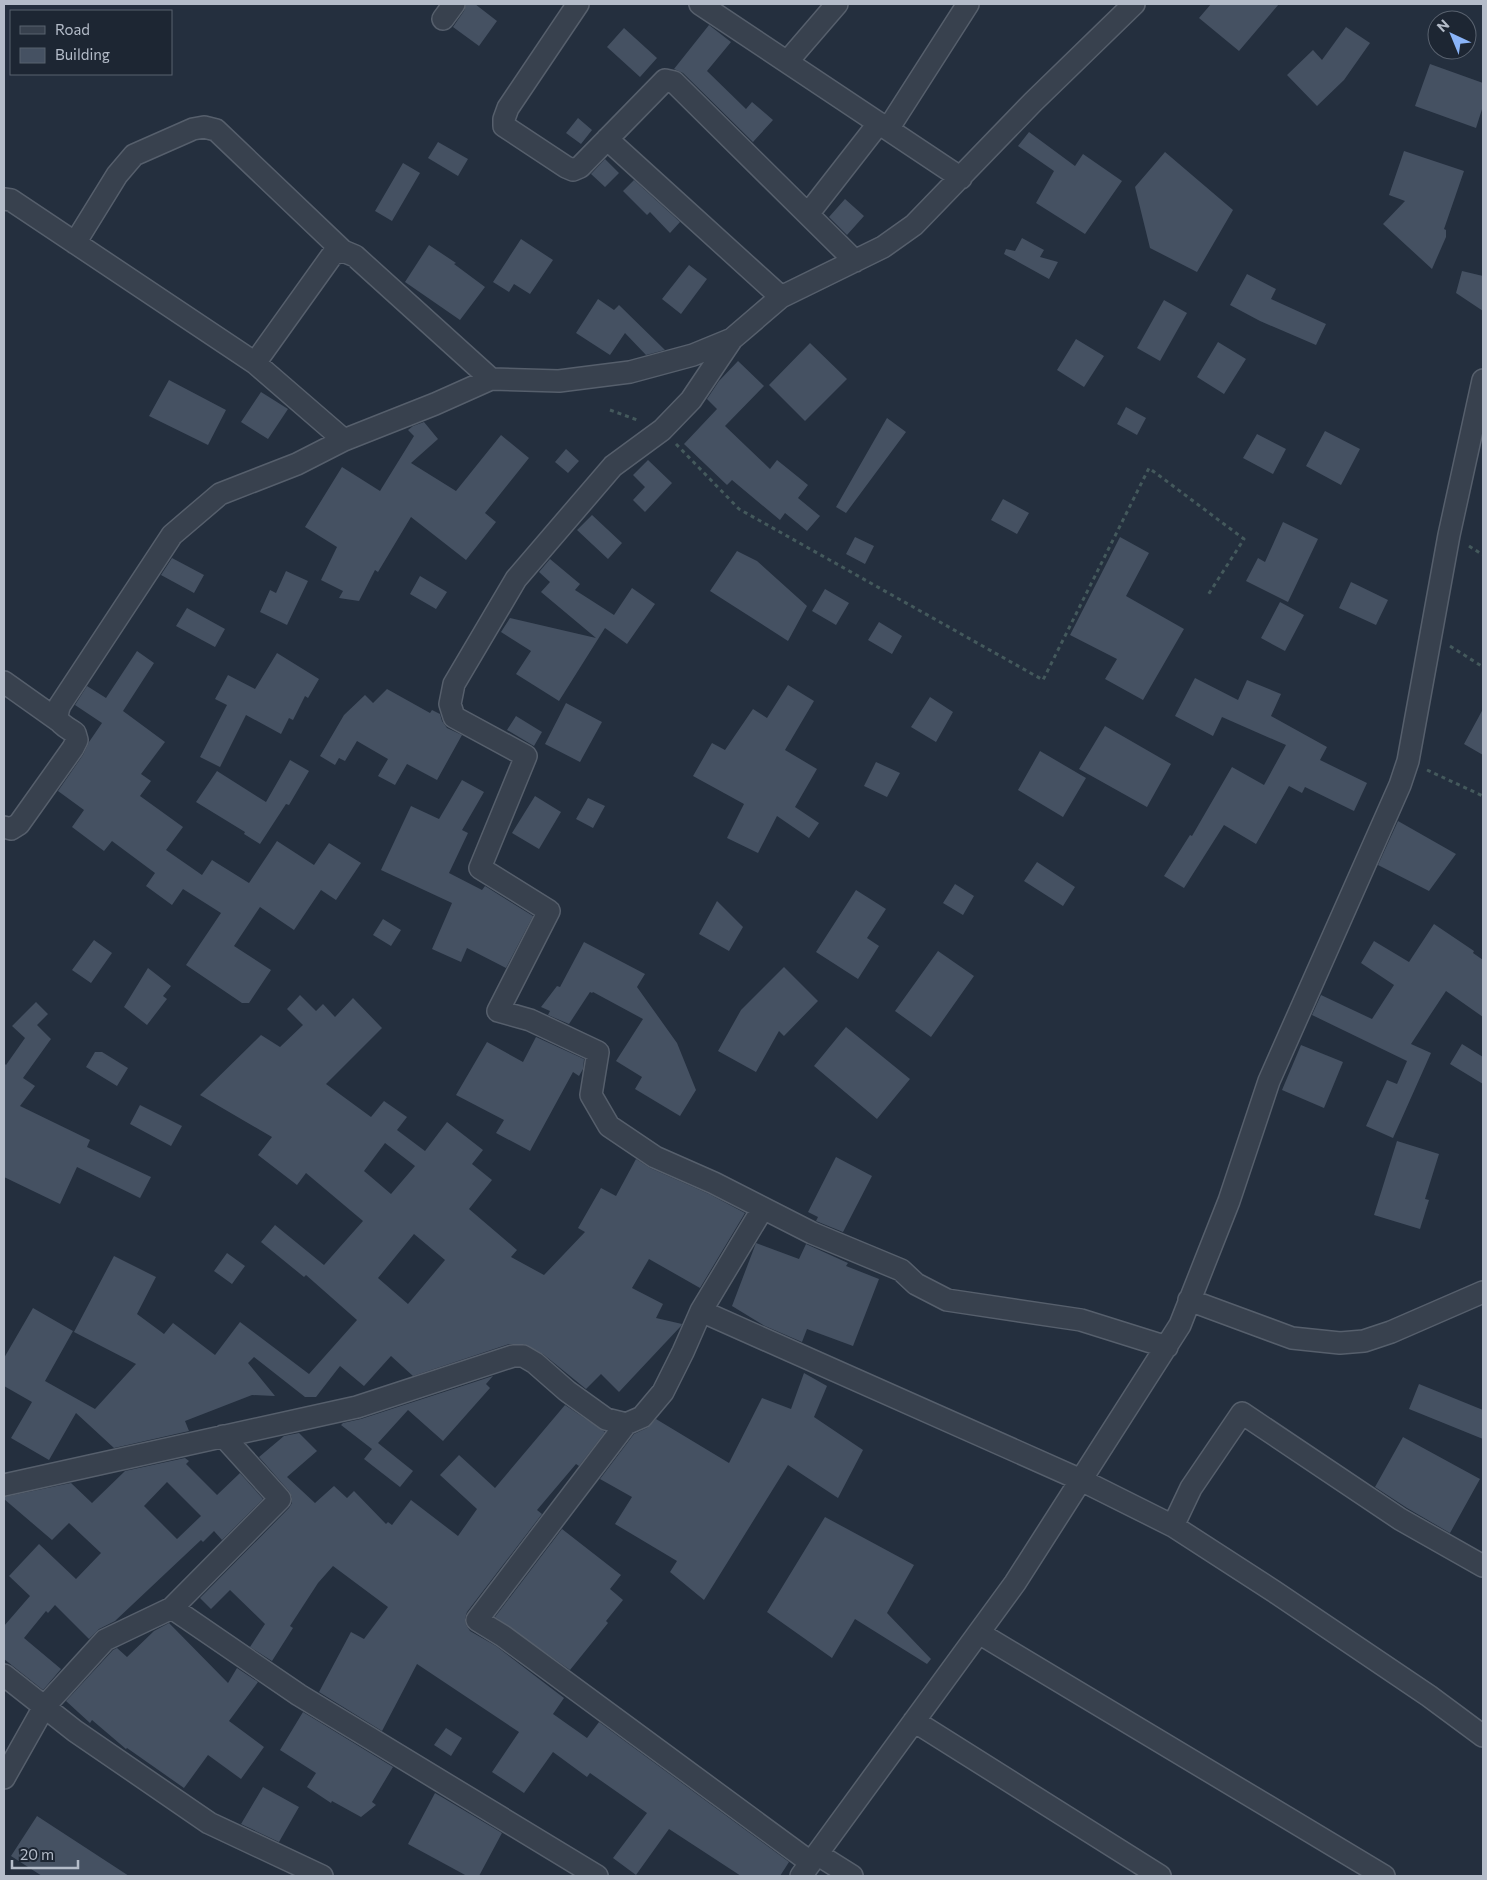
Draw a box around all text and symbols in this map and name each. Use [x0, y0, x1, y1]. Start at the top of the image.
legend [10, 10, 172, 75]
north arrow [1427, 10, 1477, 60]
text: N [1433, 16, 1452, 35]
text: Road [55, 20, 90, 38]
text: Building [55, 45, 110, 63]
scale bar [12, 1838, 79, 1870]
text: 20 m [20, 1845, 54, 1863]

